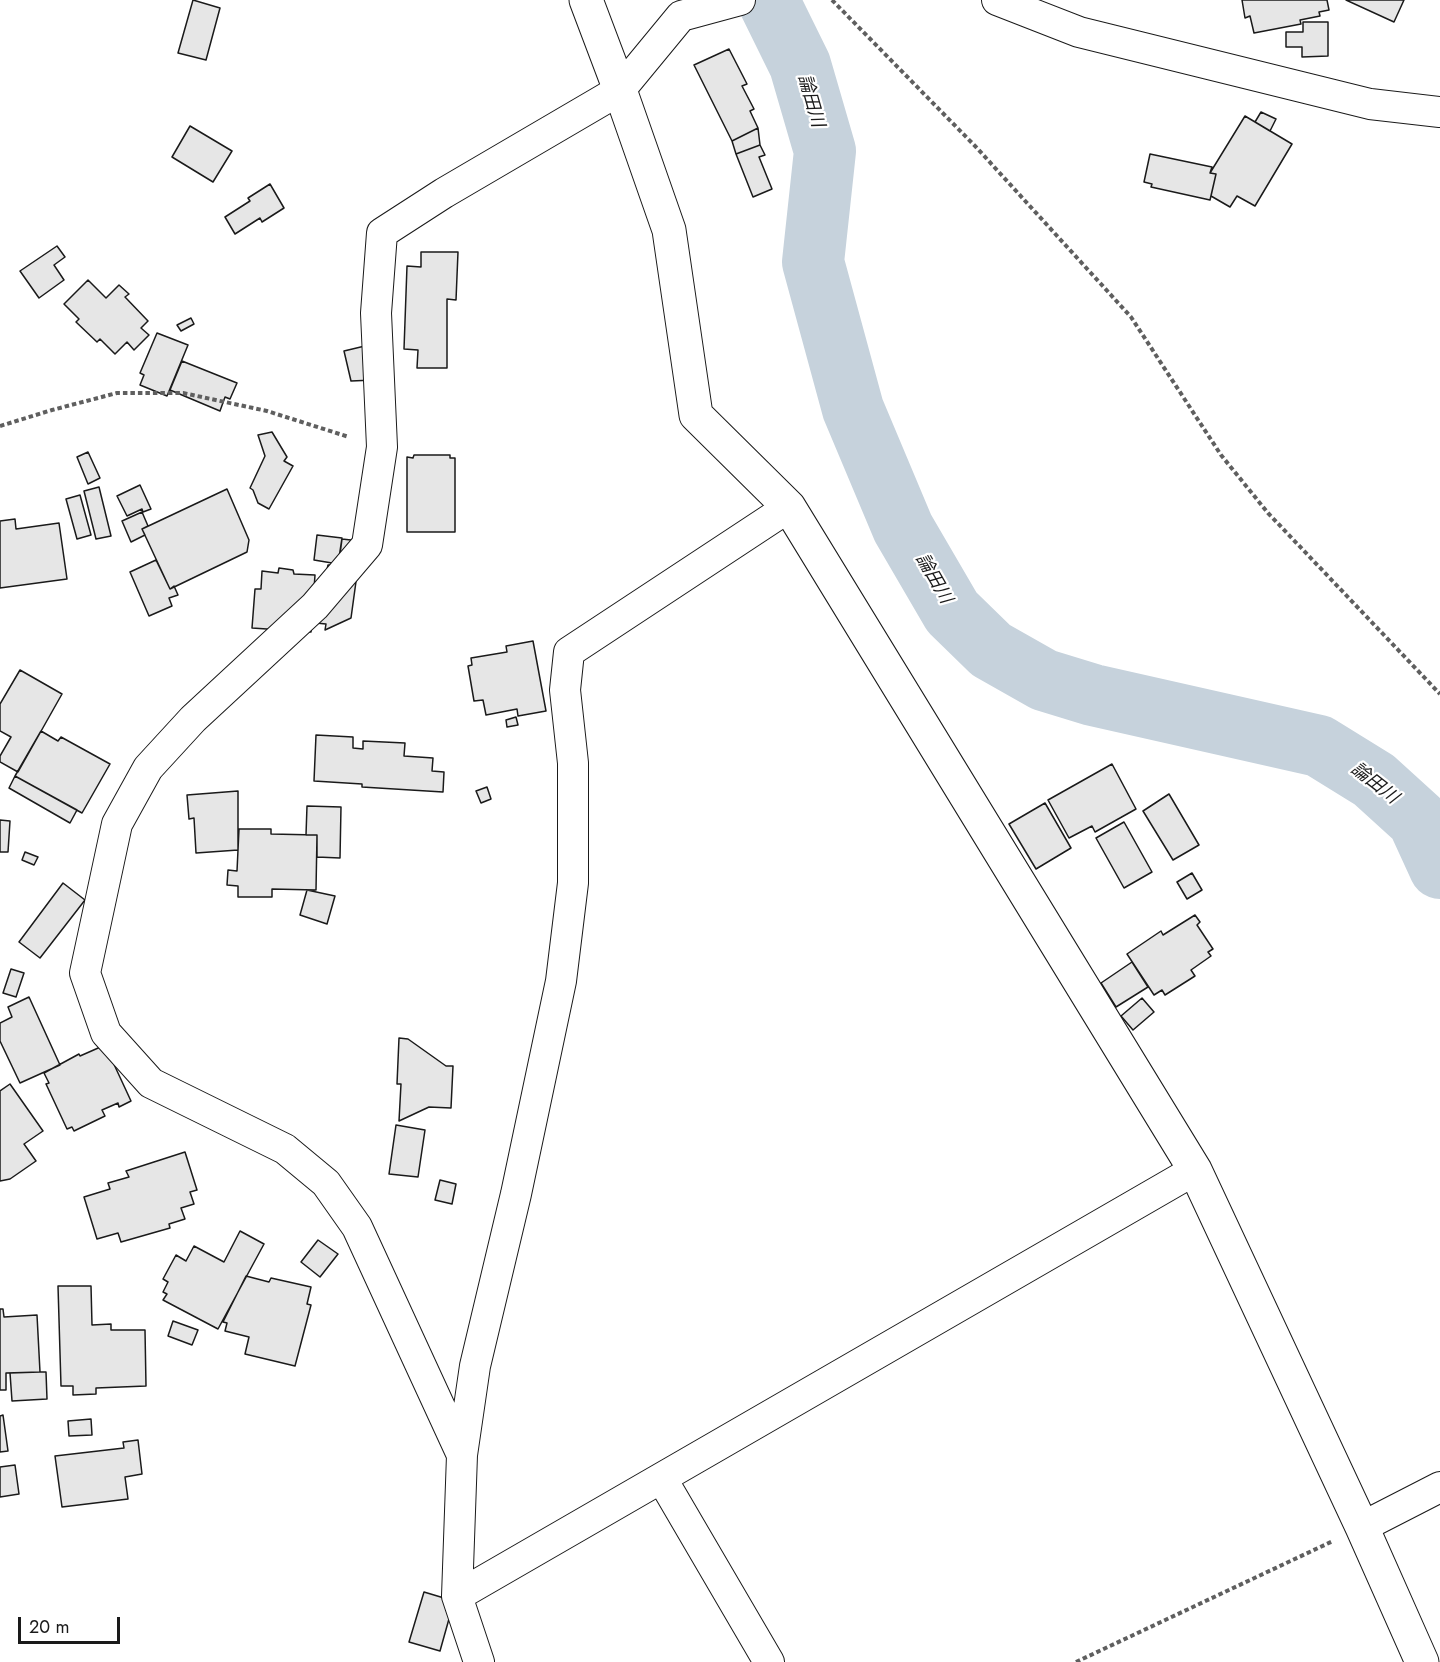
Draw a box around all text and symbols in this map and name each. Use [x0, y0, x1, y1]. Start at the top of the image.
water label: 論田川 [792, 72, 828, 130]
water label: 論田川 [910, 550, 956, 608]
water label: 論田川 [1346, 759, 1402, 809]
scale bar [21, 1605, 123, 1643]
text: 20 m [29, 1614, 69, 1640]

